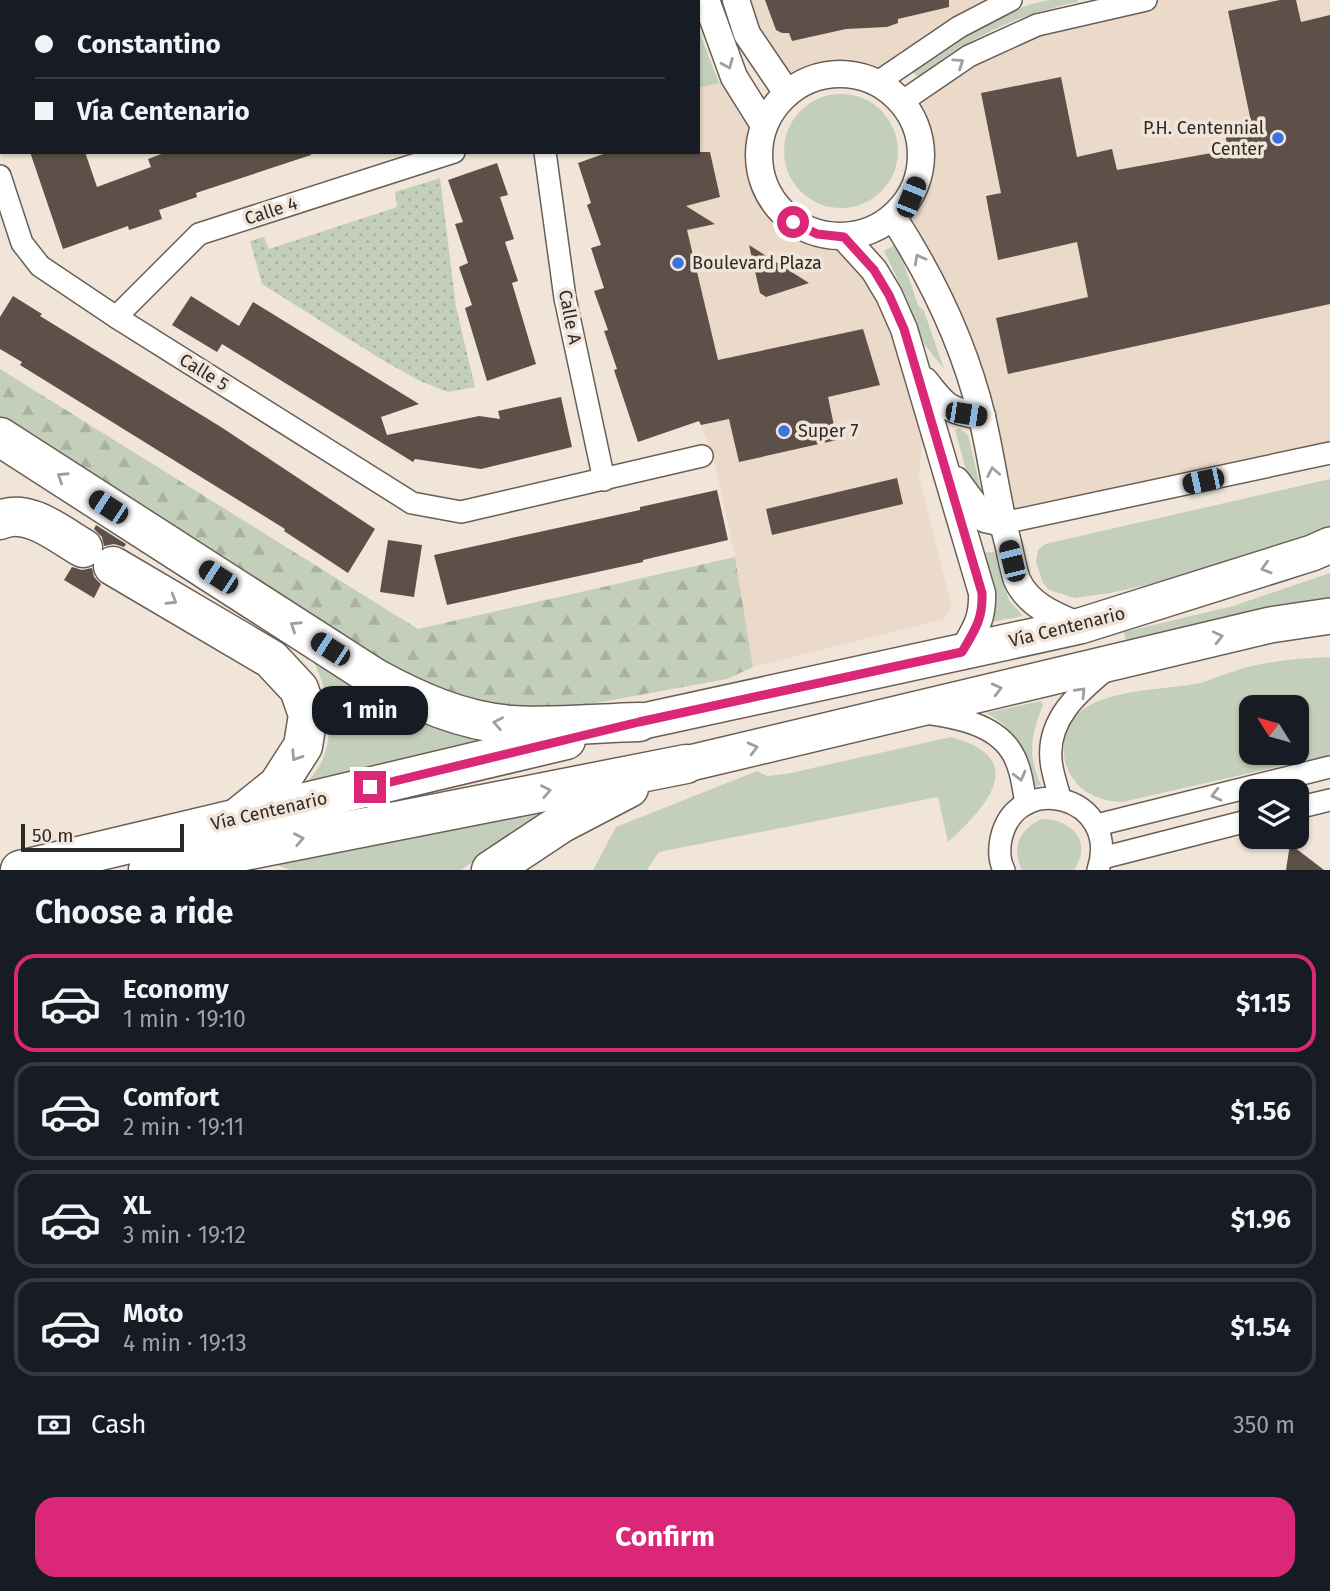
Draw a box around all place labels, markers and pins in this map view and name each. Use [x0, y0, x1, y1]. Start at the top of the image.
place label: P.H. Centennial Center [1143, 117, 1264, 160]
marker: P.H. Centennial Center [1270, 130, 1286, 146]
place label: Boulevard Plaza [692, 252, 822, 274]
marker: Boulevard Plaza [670, 255, 686, 271]
place label: Super 7 [798, 420, 859, 442]
marker: Super 7 [776, 423, 792, 439]

